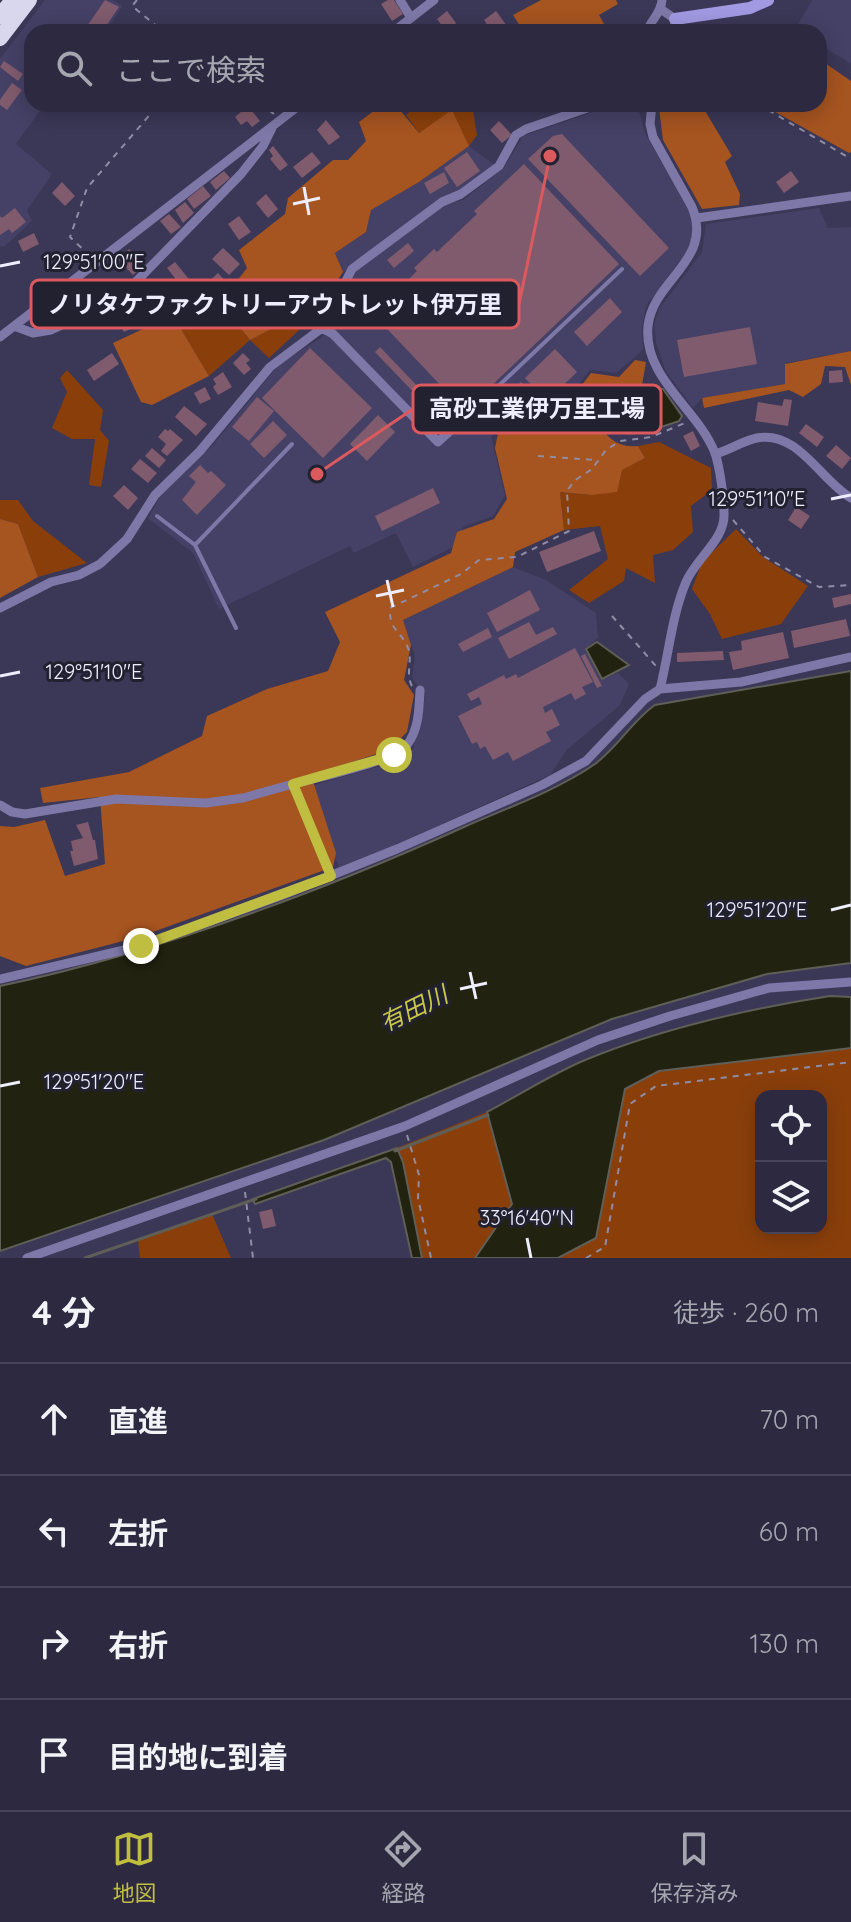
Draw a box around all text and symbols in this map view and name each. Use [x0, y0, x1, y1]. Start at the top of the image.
search box [24, 24, 827, 112]
icon: search [52, 46, 96, 90]
text: ここで検索 [116, 51, 266, 89]
text: 129°51'00"E [43, 249, 145, 274]
callout: ノリタケファクトリーアウトレット伊万里 [31, 280, 519, 328]
text: ノリタケファクトリーアウトレット伊万里 [47, 289, 503, 319]
callout: 高砂工業伊万里工場 [413, 385, 661, 433]
text: 高砂工業伊万里工場 [429, 393, 645, 423]
text: 129°51'10"E [709, 486, 805, 511]
text: 129°51'10"E [46, 659, 142, 684]
route start [376, 737, 412, 773]
text: 129°51'20"E [707, 897, 807, 922]
route end [123, 928, 159, 964]
water label: 有田川 [375, 978, 455, 1037]
text: 129°51'20"E [44, 1069, 144, 1094]
map controls [755, 1090, 827, 1234]
button: locate [755, 1090, 827, 1162]
button: layers [755, 1162, 827, 1234]
text: 33°16'40"N [480, 1205, 574, 1230]
text: 4 分 [32, 1291, 96, 1334]
text: 徒歩 · 260 m [673, 1296, 819, 1329]
icon: ahead [32, 1397, 76, 1441]
text: 直進 [108, 1402, 168, 1440]
text: 70 m [759, 1403, 819, 1436]
icon: left [32, 1509, 76, 1553]
text: 左折 [108, 1514, 168, 1552]
text: 60 m [759, 1515, 819, 1548]
icon: right [32, 1621, 76, 1665]
text: 右折 [108, 1626, 168, 1664]
text: 130 m [749, 1627, 819, 1660]
icon: arrive [32, 1733, 76, 1777]
text: 目的地に到着 [108, 1738, 288, 1776]
tab: 地図 [112, 1827, 157, 1907]
tab: 経路 [381, 1827, 426, 1907]
tab: 保存済み [650, 1827, 739, 1907]

